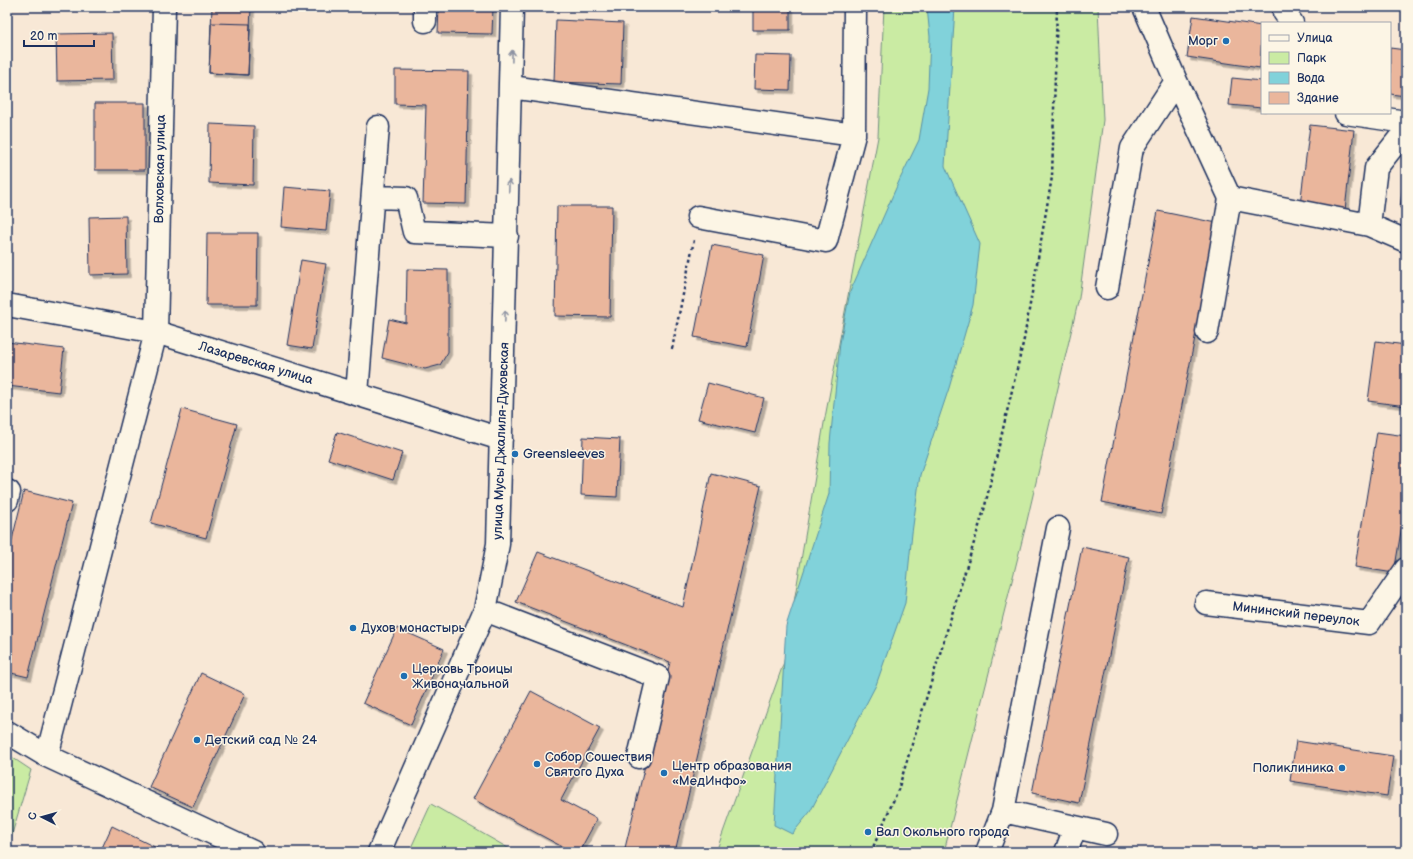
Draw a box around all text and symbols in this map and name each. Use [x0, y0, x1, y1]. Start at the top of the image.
scale bar [24, 22, 94, 48]
legend [1261, 22, 1391, 114]
text: 20 m [30, 29, 57, 44]
text: Улица [1297, 31, 1333, 46]
place label: Морг [1188, 33, 1218, 49]
marker: Морг [1221, 36, 1231, 46]
one-way arrow [508, 50, 516, 63]
text: Парк [1297, 51, 1327, 66]
text: Вода [1297, 71, 1325, 86]
text: Здание [1297, 91, 1339, 106]
street label: Волховская улица [151, 114, 169, 224]
one-way arrow [505, 180, 512, 193]
one-way arrow [501, 310, 509, 323]
street label: Лазаревская улица [196, 338, 315, 388]
street label: улица Мусы Джалиля-Духовская [490, 342, 512, 540]
place label: Greensleeves [523, 446, 605, 462]
marker: Greensleeves [510, 449, 520, 459]
street label: Мининский переулок [1232, 598, 1361, 630]
place label: Духов монастырь [361, 620, 466, 636]
marker: Духов монастырь [348, 623, 358, 633]
place label: Церковь Троицы Живоначальной [412, 661, 513, 692]
marker: Церковь Троицы Живоначальной [399, 671, 409, 681]
place label: Детский сад № 24 [205, 732, 317, 748]
marker: Детский сад № 24 [192, 735, 202, 745]
place label: Собор Сошествия Святого Духа [545, 749, 652, 780]
place label: Центр образования «МедИнфо» [672, 758, 792, 789]
marker: Собор Сошествия Святого Духа [532, 759, 542, 769]
place label: Поликлиника [1252, 760, 1334, 776]
marker: Поликлиника [1337, 763, 1347, 773]
marker: Центр образования «МедИнфо» [659, 768, 669, 778]
north arrow [22, 797, 62, 837]
text: С [26, 811, 39, 820]
place label: Вал Окольного города [876, 824, 1010, 840]
marker: Вал Окольного города [863, 827, 873, 837]

